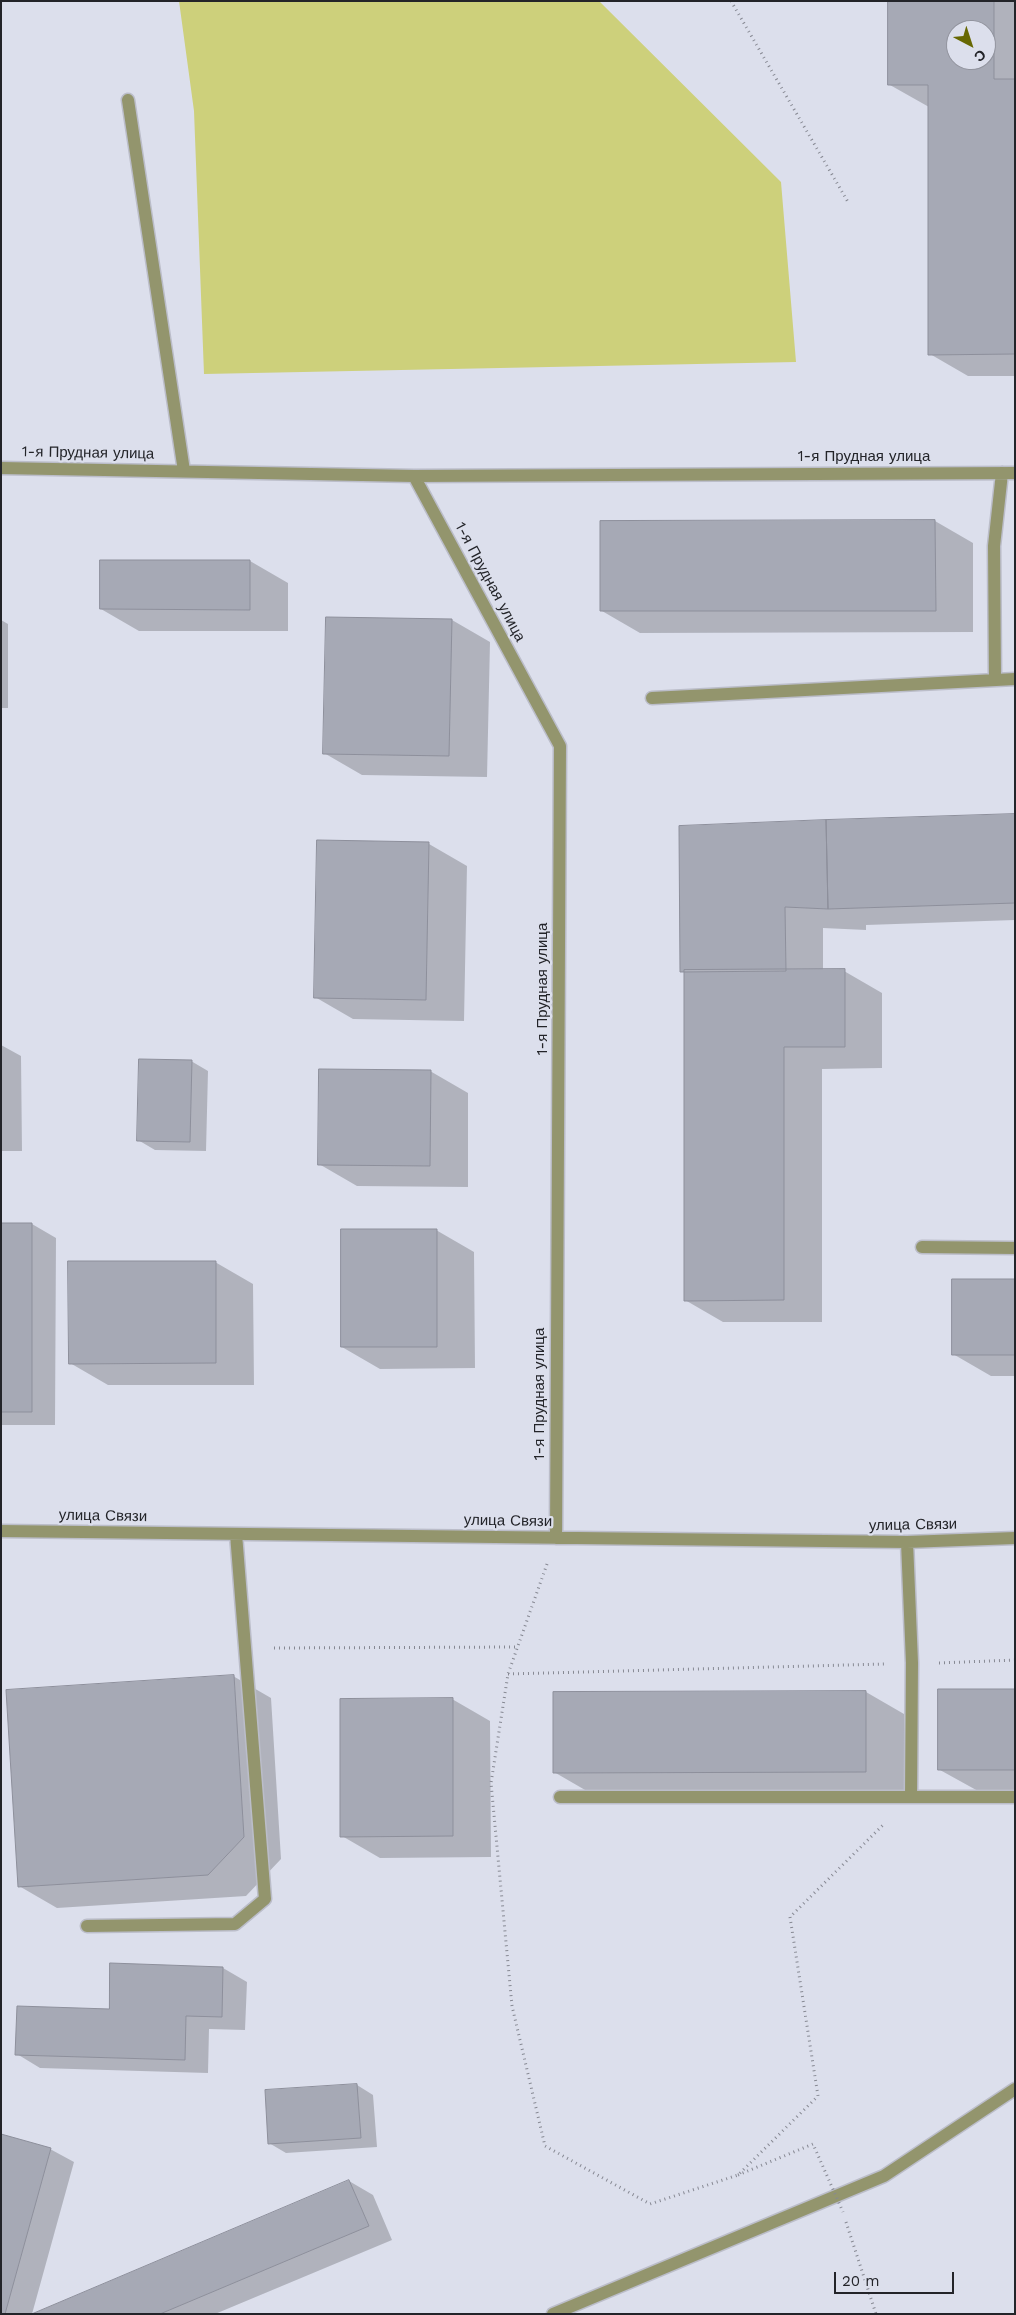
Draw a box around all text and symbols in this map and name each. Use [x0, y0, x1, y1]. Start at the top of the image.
north arrow [946, 20, 996, 70]
text: С [971, 46, 989, 65]
street label: 1-я Прудная улица [22, 443, 154, 463]
street label: 1-я Прудная улица [798, 448, 930, 466]
street label: 1-я Прудная улица [451, 519, 529, 645]
street label: 1-я Прудная улица [534, 923, 552, 1055]
street label: 1-я Прудная улица [531, 1328, 549, 1460]
street label: улица Связи [59, 1506, 147, 1526]
street label: улица Связи [464, 1511, 552, 1531]
street label: улица Связи [869, 1515, 957, 1535]
scale bar [836, 2262, 956, 2294]
text: 20 m [842, 2272, 880, 2290]

